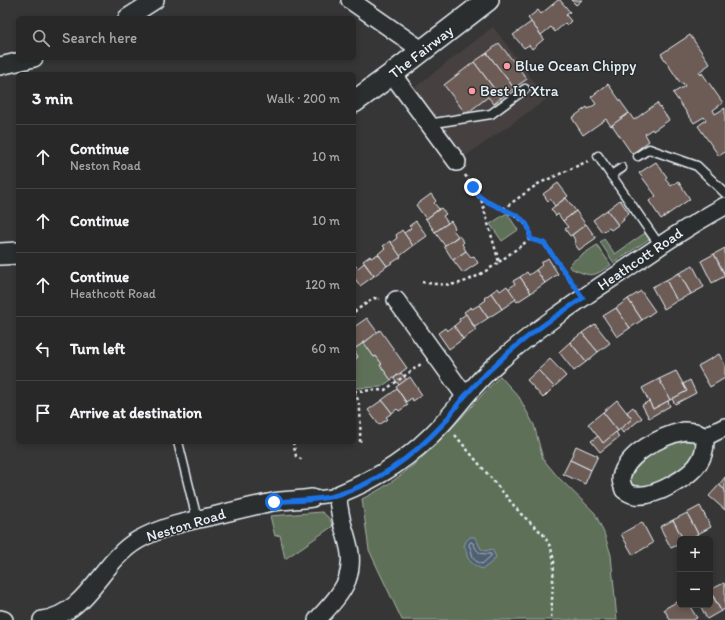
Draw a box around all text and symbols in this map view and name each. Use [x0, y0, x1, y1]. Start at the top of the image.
search box [16, 16, 356, 60]
street label: The Fairway [385, 21, 457, 83]
icon: search [30, 27, 52, 49]
text: Search here [62, 29, 137, 47]
place label: Blue Ocean Chippy [515, 57, 636, 75]
marker: Blue Ocean Chippy [502, 61, 512, 71]
place label: Best In Xtra [480, 82, 559, 100]
marker: Best In Xtra [467, 86, 477, 96]
text: 3 min [32, 88, 73, 108]
text: Walk · 200 m [267, 91, 340, 106]
text: Continue [70, 140, 129, 158]
icon: ahead [32, 146, 54, 168]
text: 10 m [312, 149, 340, 164]
text: Neston Road [70, 158, 141, 173]
route end [464, 178, 482, 196]
icon: ahead [32, 210, 54, 232]
text: Continue [70, 212, 129, 230]
text: 10 m [312, 213, 340, 228]
street label: Heathcott Road [594, 223, 687, 294]
text: Continue [70, 268, 129, 286]
icon: ahead [32, 274, 54, 296]
text: 120 m [305, 277, 340, 292]
text: Heathcott Road [70, 286, 156, 301]
icon: left [32, 338, 54, 360]
text: Turn left [70, 340, 125, 358]
text: 60 m [311, 341, 340, 356]
icon: arrive [32, 402, 54, 424]
text: Arrive at destination [70, 404, 202, 422]
route start [265, 493, 283, 511]
street label: Neston Road [144, 504, 228, 546]
map controls [677, 536, 713, 608]
button: + [677, 536, 713, 572]
button: − [677, 572, 713, 608]

